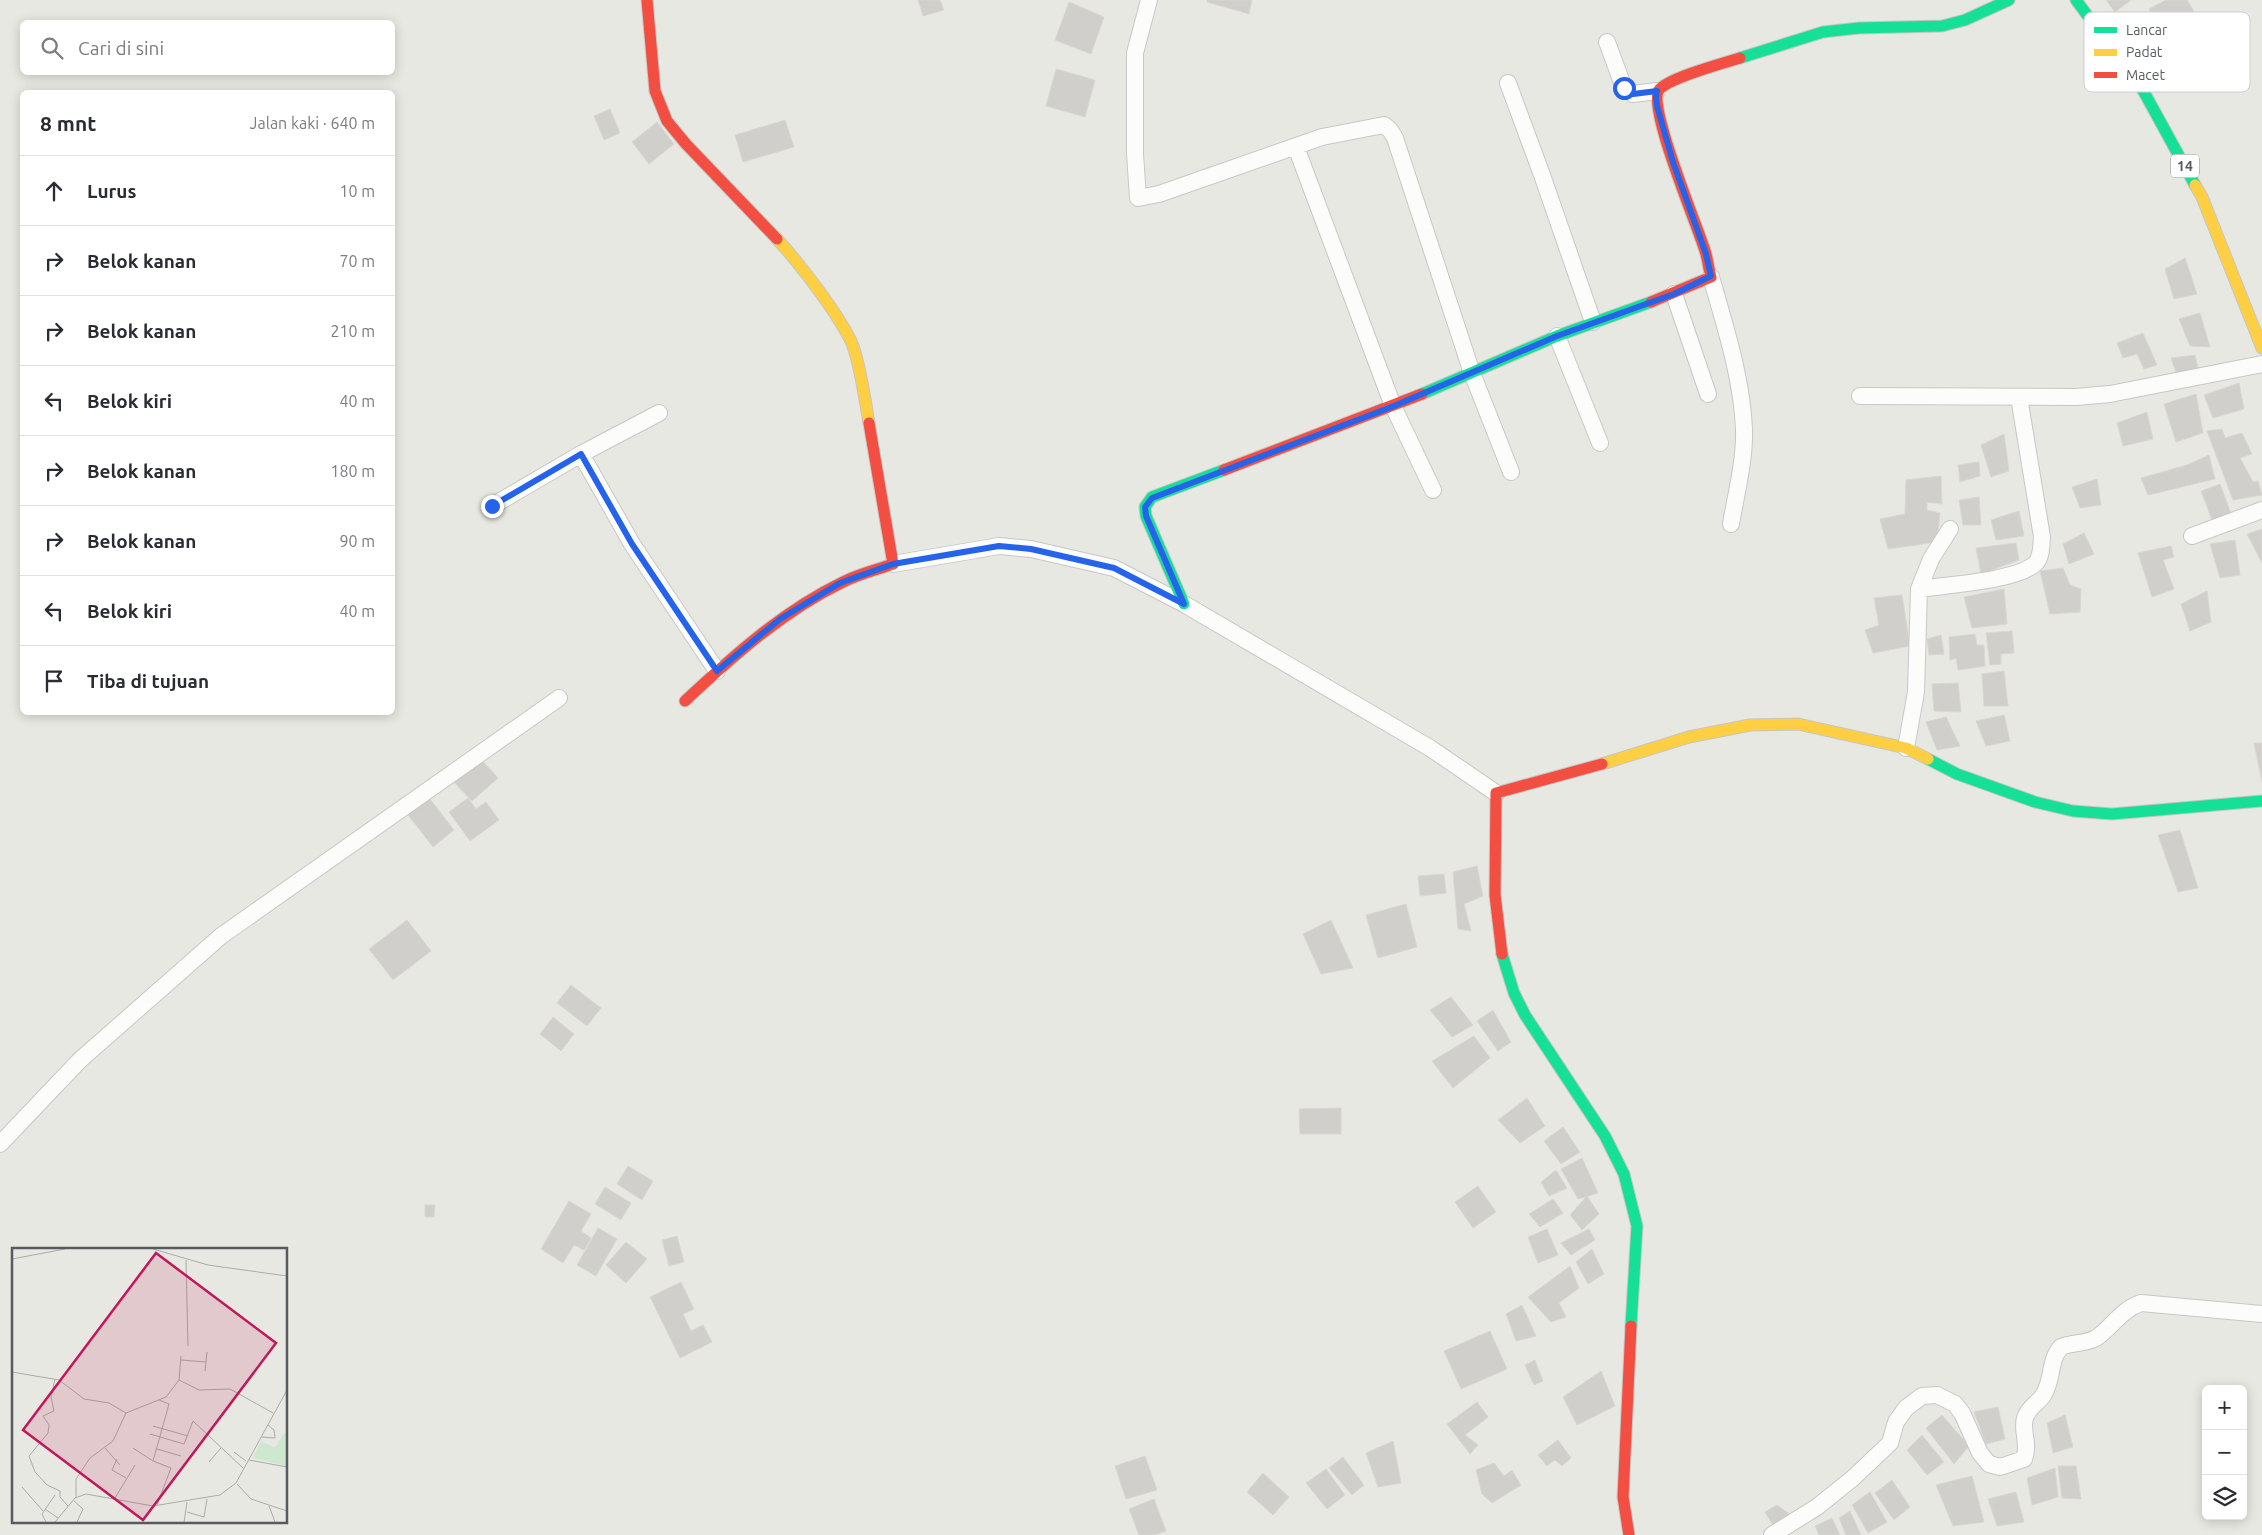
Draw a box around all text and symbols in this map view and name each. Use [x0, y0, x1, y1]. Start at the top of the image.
legend [2084, 12, 2250, 92]
search box [20, 20, 395, 75]
text: Lancar [2126, 22, 2168, 38]
icon: search [38, 34, 66, 62]
text: Cari di sini [78, 37, 164, 59]
text: Padat [2126, 44, 2163, 60]
text: Macet [2126, 67, 2166, 83]
route start [1613, 77, 1636, 100]
text: 8 mnt [40, 111, 96, 135]
text: Jalan kaki · 640 m [250, 114, 375, 132]
road number: 14 [2171, 154, 2199, 178]
icon: ahead [40, 177, 68, 205]
text: Lurus [87, 180, 136, 202]
text: 10 m [339, 182, 375, 200]
icon: right [40, 247, 68, 275]
text: Belok kanan [87, 250, 196, 272]
text: 70 m [339, 252, 375, 270]
icon: right [40, 317, 68, 345]
text: Belok kanan [87, 320, 196, 342]
text: 210 m [330, 322, 375, 340]
icon: left [40, 387, 68, 415]
text: Belok kiri [87, 390, 172, 412]
text: 40 m [339, 392, 375, 410]
icon: right [40, 457, 68, 485]
text: Belok kanan [87, 460, 196, 482]
text: 180 m [330, 462, 375, 480]
route end [481, 495, 504, 518]
icon: right [40, 527, 68, 555]
text: Belok kanan [87, 530, 196, 552]
text: 90 m [339, 532, 375, 550]
icon: left [40, 597, 68, 625]
text: Belok kiri [87, 600, 172, 622]
text: 40 m [339, 602, 375, 620]
icon: arrive [40, 667, 68, 695]
text: Tiba di tujuan [87, 670, 209, 692]
inset map [12, 1248, 288, 1522]
map controls [2202, 1385, 2247, 1520]
button: + [2202, 1385, 2247, 1430]
button: − [2202, 1430, 2247, 1475]
button: layers [2202, 1475, 2247, 1520]

